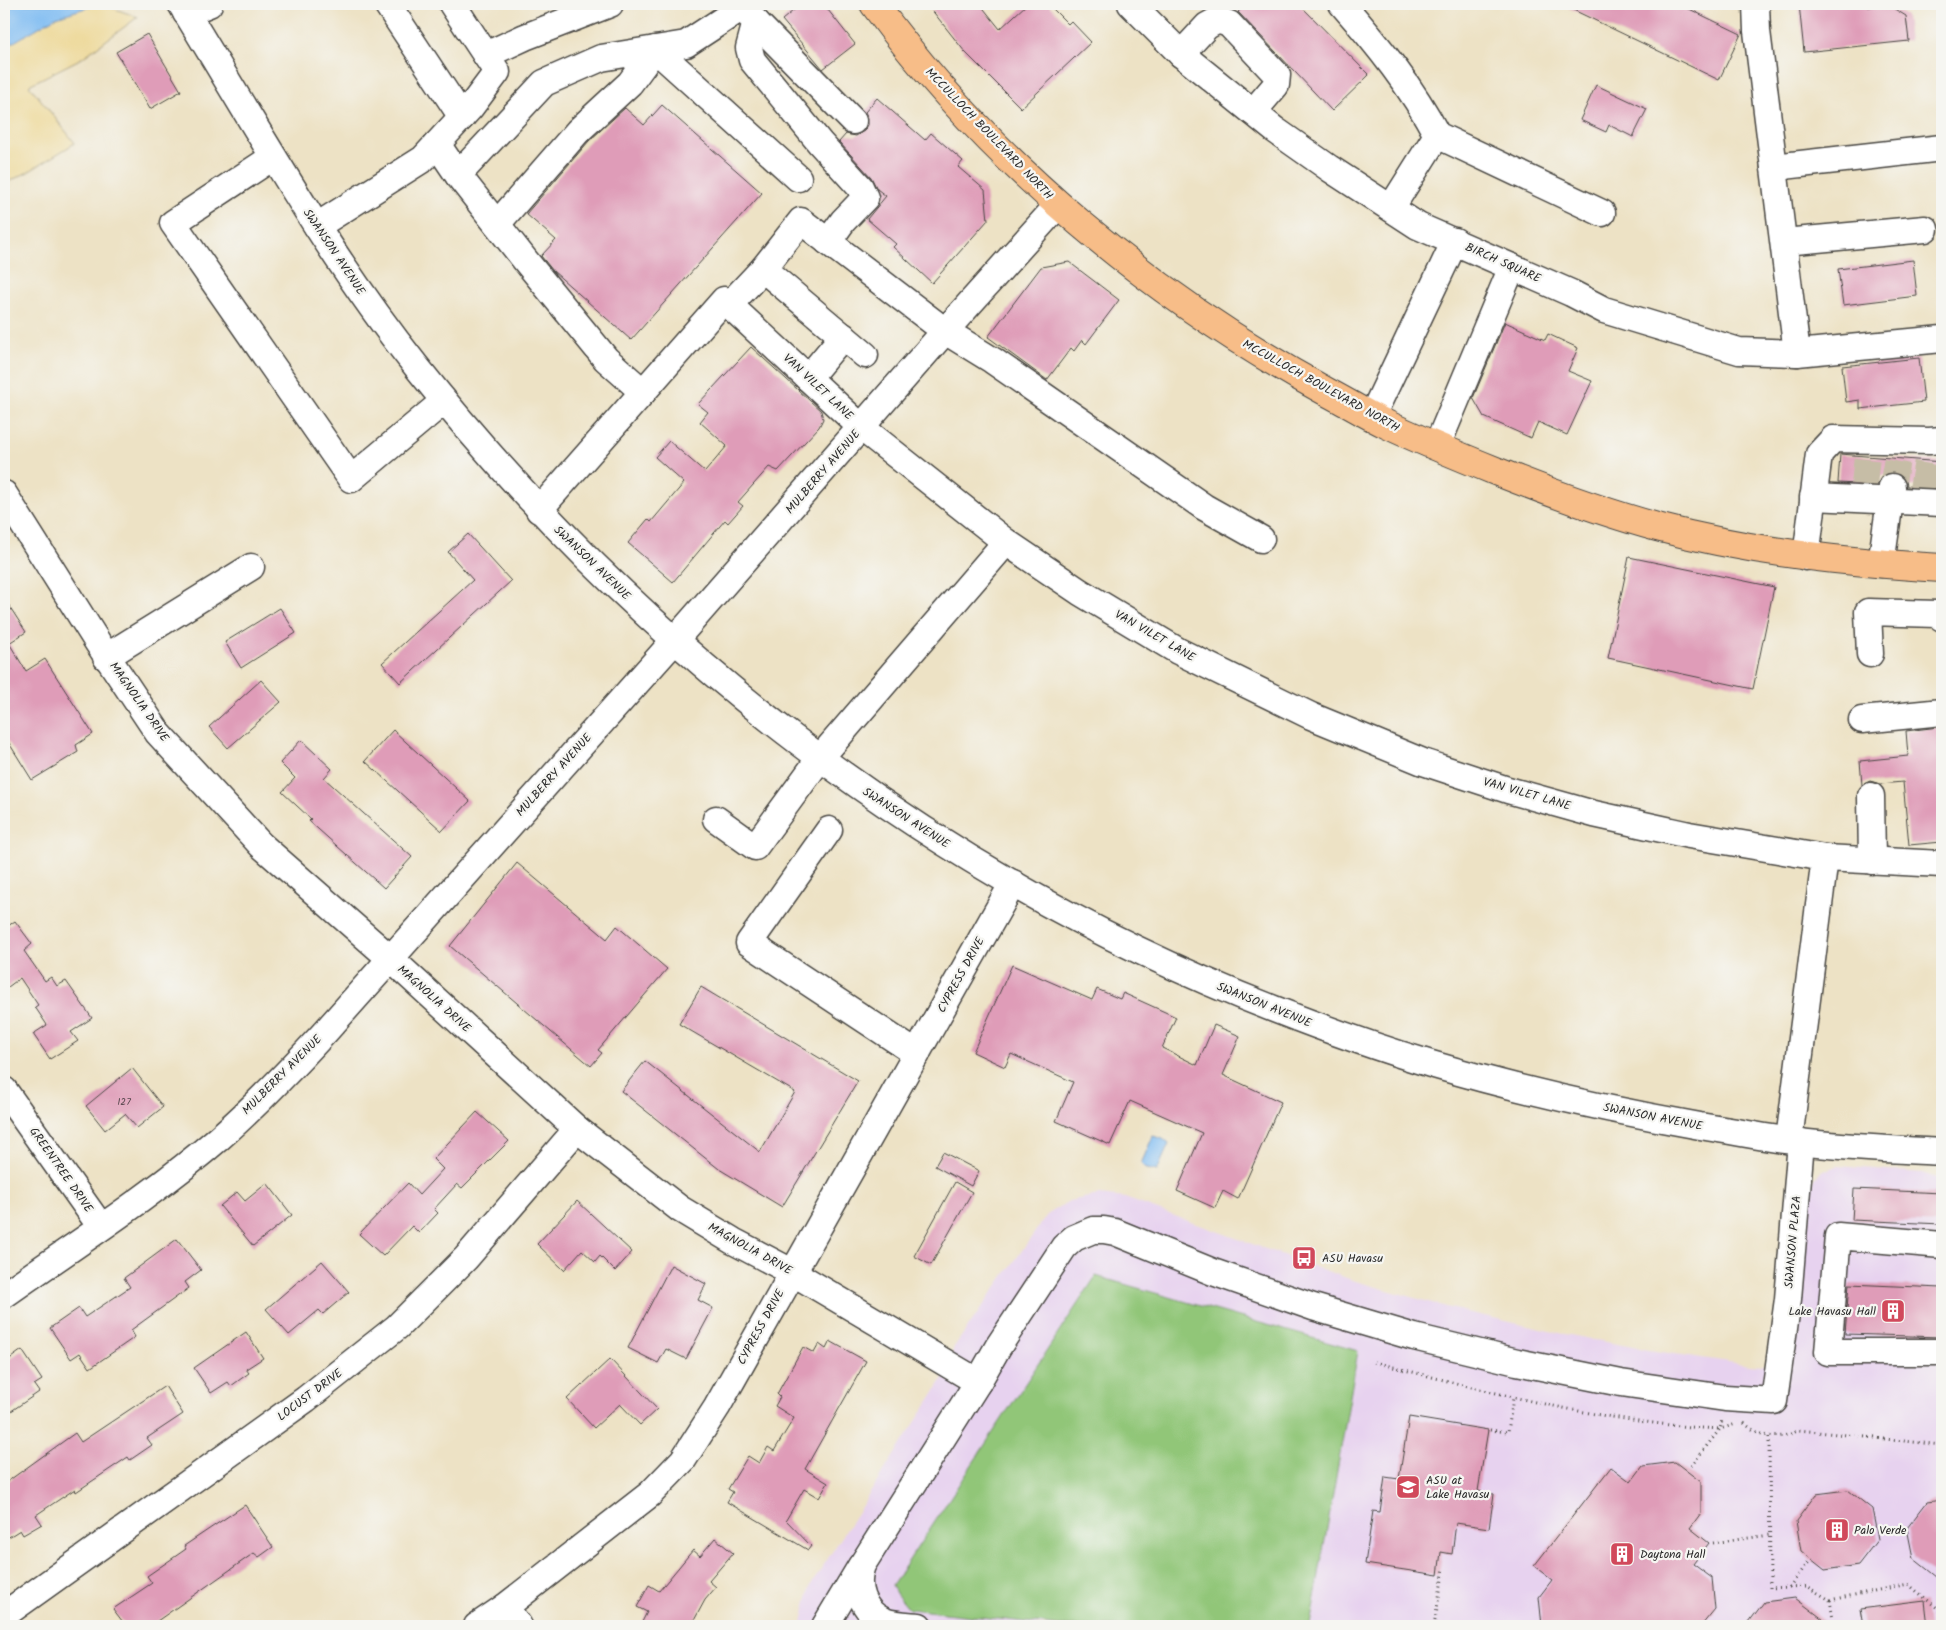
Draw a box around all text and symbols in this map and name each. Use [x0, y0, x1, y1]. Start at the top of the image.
street label: MCCULLOCH BOULEVARD NORTH [921, 64, 1057, 204]
street label: SWANSON AVENUE [298, 205, 371, 300]
street label: BIRCH SQUARE [1462, 238, 1545, 289]
street label: MCCULLOCH BOULEVARD NORTH [1239, 335, 1403, 437]
street label: VAN VILET LANE [778, 349, 858, 425]
street label: MULBERRY AVENUE [781, 425, 866, 518]
street label: SWANSON AVENUE [549, 521, 636, 606]
street label: VAN VILET LANE [1111, 605, 1200, 667]
street label: MAGNOLIA DRIVE [104, 658, 174, 747]
street label: MULBERRY AVENUE [511, 728, 597, 821]
street label: VAN VILET LANE [1481, 772, 1574, 816]
street label: SWANSON AVENUE [859, 783, 954, 854]
street label: CYPRESS DRIVE [932, 933, 990, 1016]
street label: MAGNOLIA DRIVE [393, 961, 476, 1038]
street label: SWANSON AVENUE [1214, 977, 1315, 1033]
street label: MULBERRY AVENUE [238, 1030, 327, 1119]
house number: 127 [117, 1094, 131, 1110]
street label: SWANSON AVENUE [1602, 1098, 1705, 1136]
street label: GREENTREE DRIVE [24, 1123, 98, 1217]
street label: SWANSON PLAZA [1779, 1195, 1807, 1289]
street label: MAGNOLIA DRIVE [704, 1218, 796, 1281]
bus stop icon: ASU Havasu [1291, 1245, 1317, 1271]
place label: ASU Havasu [1322, 1249, 1383, 1268]
street label: CYPRESS DRIVE [732, 1285, 790, 1368]
building icon: Lake Havasu Hall [1880, 1298, 1906, 1324]
place label: Lake Havasu Hall [1788, 1302, 1876, 1321]
street label: LOCUST DRIVE [273, 1363, 348, 1426]
place label: ASU at Lake Havasu [1426, 1471, 1489, 1504]
school or university icon: ASU at Lake Havasu [1395, 1474, 1421, 1500]
building icon: Palo Verde [1824, 1517, 1850, 1543]
place label: Palo Verde [1854, 1521, 1907, 1540]
building icon: Daytona Hall [1609, 1541, 1635, 1567]
place label: Daytona Hall [1640, 1545, 1706, 1564]

